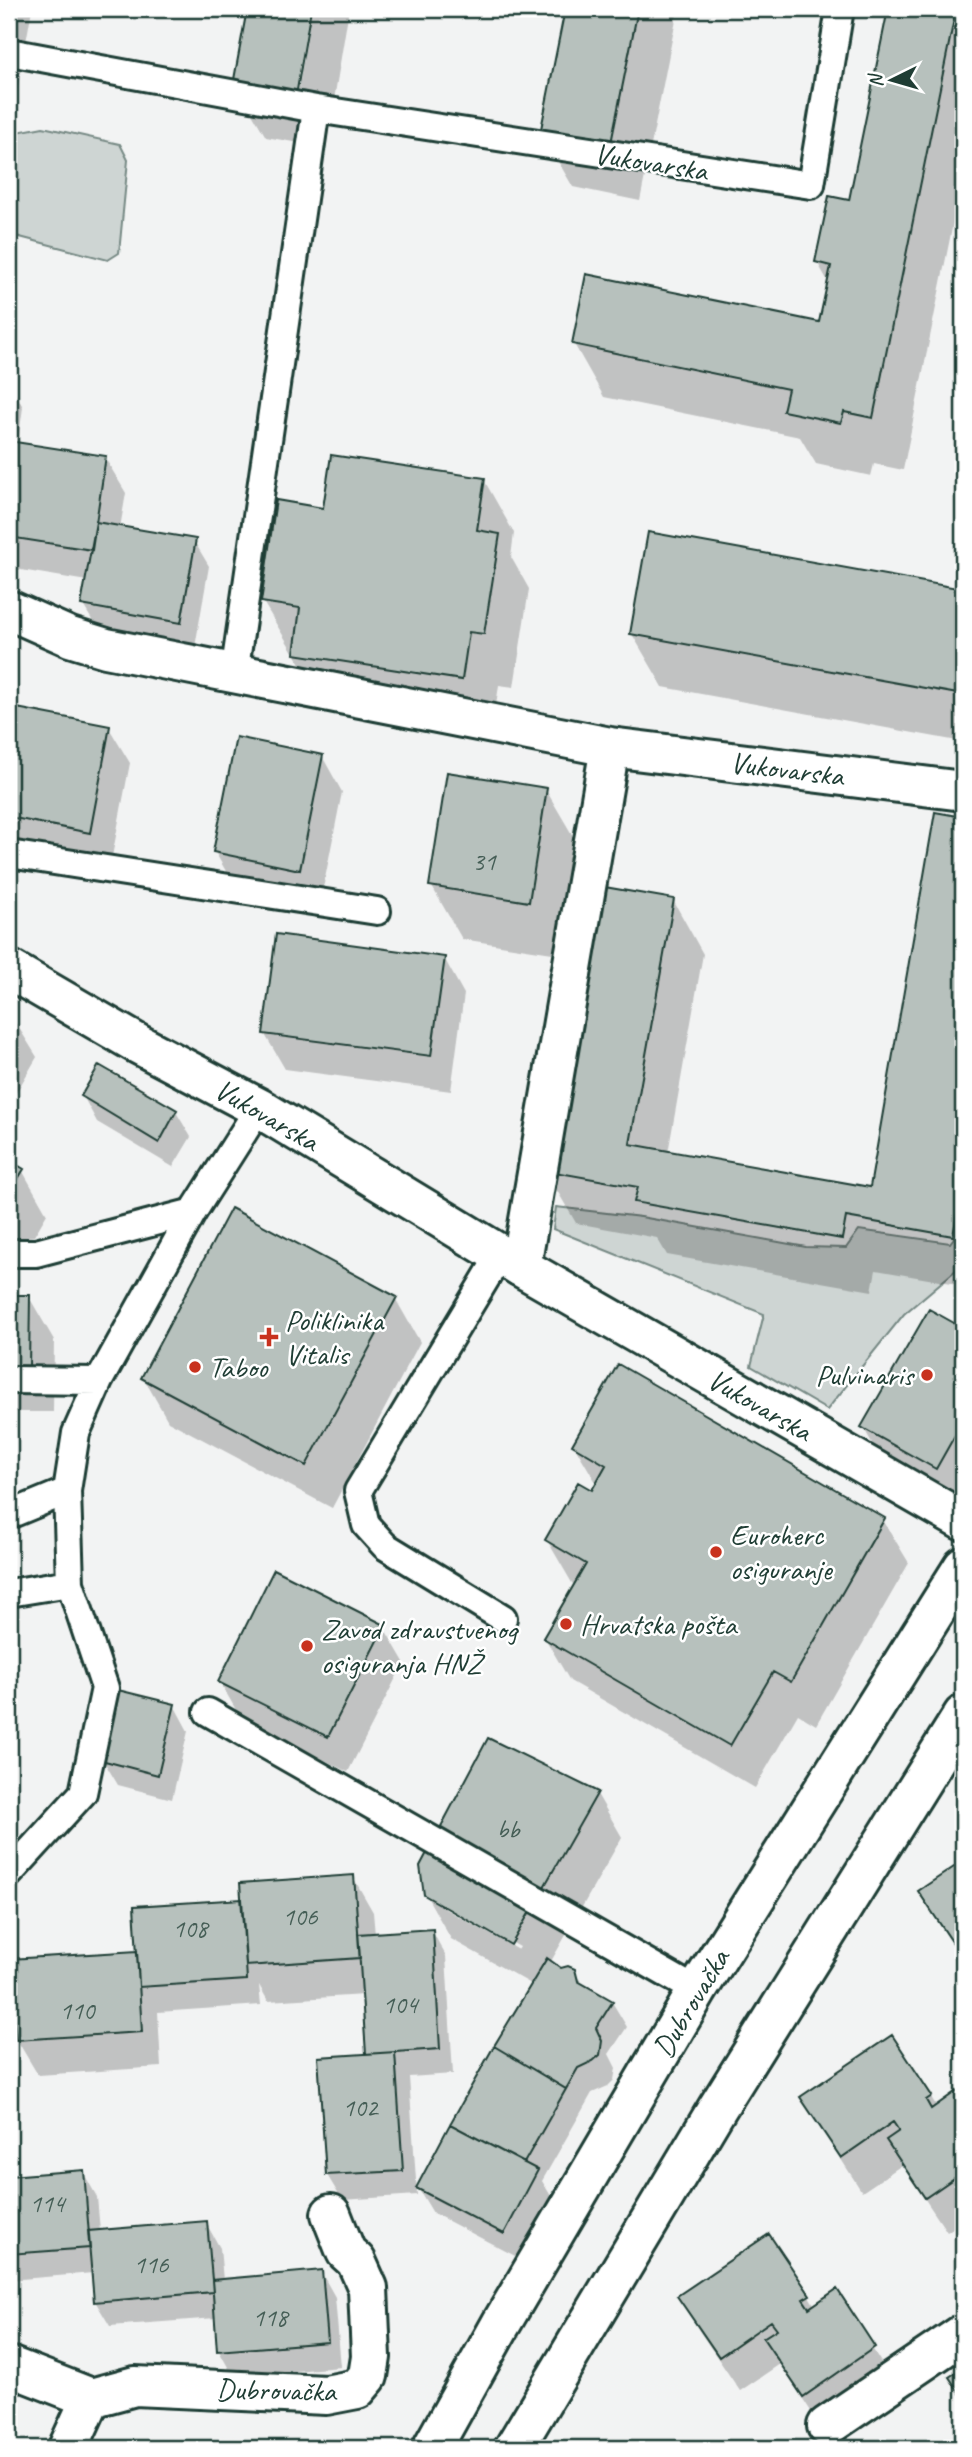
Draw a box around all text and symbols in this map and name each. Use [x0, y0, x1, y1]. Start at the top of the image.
north arrow [856, 46, 926, 116]
text: N [863, 71, 889, 88]
street label: Vukovarska [592, 134, 712, 190]
street label: Vukovarska [728, 743, 848, 795]
house number: 31 [472, 845, 497, 878]
street label: Vukovarska [208, 1070, 328, 1161]
place label: Poliklinika Vitalis [285, 1301, 385, 1373]
marker: Poliklinika Vitalis [259, 1327, 279, 1347]
place label: Taboo [209, 1348, 269, 1386]
place label: Pulvinaris [815, 1356, 916, 1394]
marker: Taboo [187, 1359, 203, 1375]
street label: Vukovarska [701, 1360, 821, 1451]
marker: Pulvinaris [919, 1367, 935, 1383]
place label: Euroherc osiguranje [730, 1516, 834, 1588]
marker: Euroherc osiguranje [708, 1544, 724, 1560]
place label: Hrvatska pošta [580, 1605, 738, 1643]
place label: Zavod zdravstvenog osiguranja HNŽ [321, 1610, 519, 1682]
marker: Hrvatska pošta [558, 1616, 574, 1632]
marker: Zavod zdravstvenog osiguranja HNŽ [299, 1638, 315, 1654]
house number: bb [497, 1813, 521, 1846]
house number: 106 [282, 1900, 319, 1933]
house number: 108 [172, 1912, 210, 1945]
street label: Dubrovačka [644, 1940, 739, 2064]
house number: 104 [382, 1988, 420, 2021]
house number: 110 [59, 1994, 97, 2027]
house number: 102 [342, 2091, 380, 2124]
house number: 114 [29, 2187, 67, 2220]
house number: 116 [133, 2248, 170, 2281]
house number: 118 [252, 2301, 290, 2334]
street label: Dubrovačka [216, 2370, 338, 2410]

